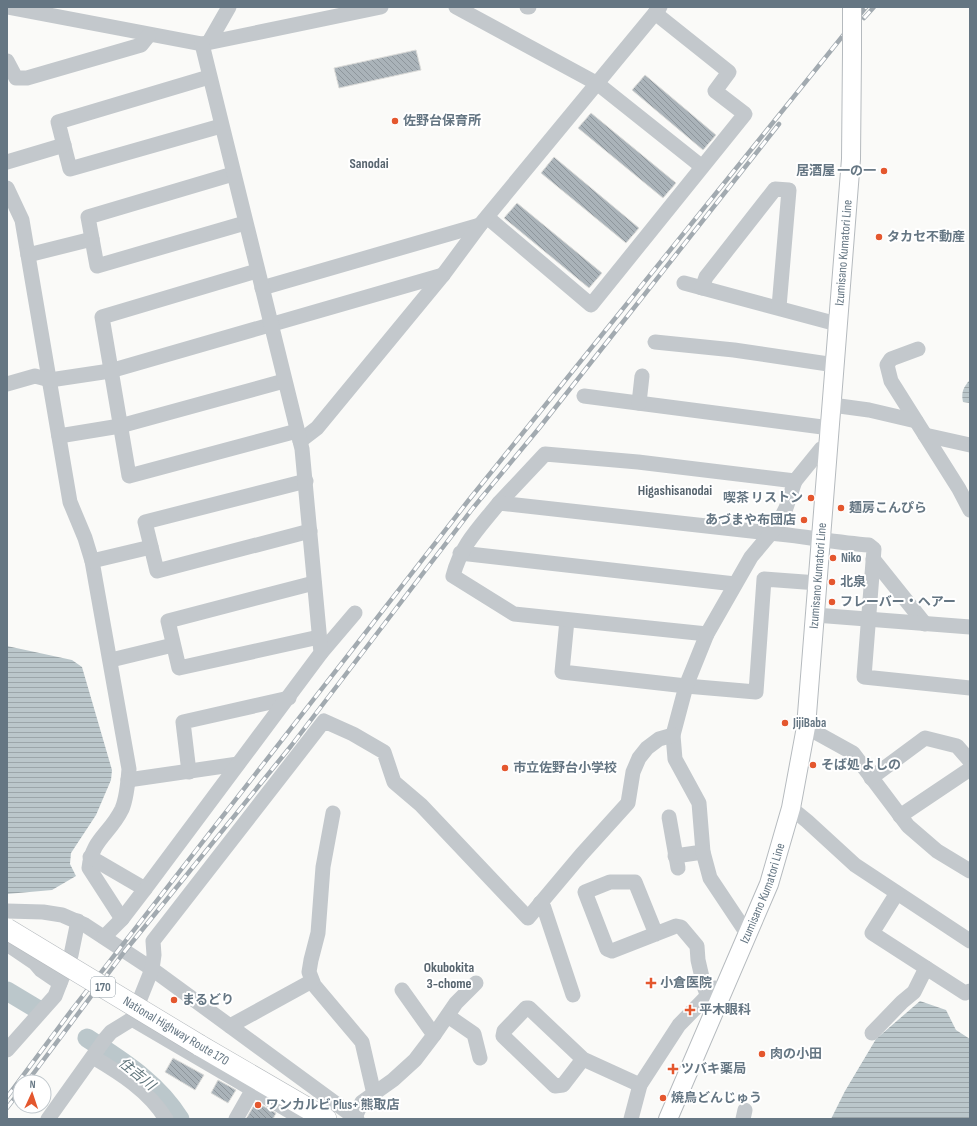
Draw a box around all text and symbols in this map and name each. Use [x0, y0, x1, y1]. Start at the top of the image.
place label: 佐野台保育所 [403, 113, 481, 129]
marker: 佐野台保育所 [390, 116, 400, 126]
district label: Sanodai [349, 155, 389, 172]
place label: 居酒屋 一の一 [796, 163, 876, 179]
marker: 居酒屋 一の一 [879, 166, 889, 176]
street label: Izumisano Kumatori Line [831, 199, 856, 306]
place label: タカセ不動産 [887, 229, 965, 245]
marker: タカセ不動産 [874, 232, 884, 242]
district label: Higashisanodai [638, 482, 712, 499]
place label: 喫茶 リストン [723, 490, 803, 506]
marker: 喫茶 リストン [806, 493, 816, 503]
place label: 麺房こんぴら [849, 500, 927, 516]
marker: 麺房こんぴら [836, 503, 846, 513]
place label: あづまや布団店 [705, 512, 796, 528]
marker: あづまや布団店 [799, 515, 809, 525]
street label: Izumisano Kumatori Line [806, 522, 830, 629]
place label: Niko [841, 550, 862, 566]
marker: Niko [828, 553, 838, 563]
place label: 北泉 [840, 574, 866, 590]
marker: 北泉 [827, 577, 837, 587]
place label: フレーバー・ヘアー [840, 594, 956, 610]
marker: フレーバー・ヘアー [827, 597, 837, 607]
place label: JijiBaba [792, 715, 826, 731]
marker: JijiBaba [780, 718, 790, 728]
place label: そば処 よしの [821, 757, 901, 773]
place label: 市立佐野台小学校 [513, 760, 617, 776]
marker: そば処 よしの [808, 760, 818, 770]
marker: 市立佐野台小学校 [500, 763, 510, 773]
street label: Izumisano Kumatori Line [736, 841, 788, 946]
district label: Okubokita 3-chome [424, 959, 475, 992]
place label: 小倉医院 [660, 975, 712, 991]
road number: 170 [91, 977, 115, 997]
marker: 小倉医院 [645, 977, 657, 989]
place label: まるどり [182, 992, 234, 1008]
street label: National Highway Route 170 [120, 993, 232, 1069]
marker: まるどり [169, 995, 179, 1005]
place label: 平木眼科 [699, 1002, 751, 1018]
marker: 平木眼科 [684, 1004, 696, 1016]
place label: 肉の小田 [770, 1046, 822, 1062]
marker: 肉の小田 [757, 1049, 767, 1059]
water label: 住吉川 [115, 1054, 160, 1095]
place label: ツバキ薬局 [681, 1061, 746, 1077]
marker: ツバキ薬局 [668, 1064, 678, 1074]
north arrow [12, 1074, 52, 1114]
text: N [29, 1078, 36, 1091]
place label: 焼鳥どんじゅう [671, 1090, 762, 1106]
marker: 焼鳥どんじゅう [658, 1093, 668, 1103]
place label: ワンカルビ Plus+ 熊取店 [266, 1097, 400, 1113]
marker: ワンカルビ Plus+ 熊取店 [253, 1100, 263, 1110]

